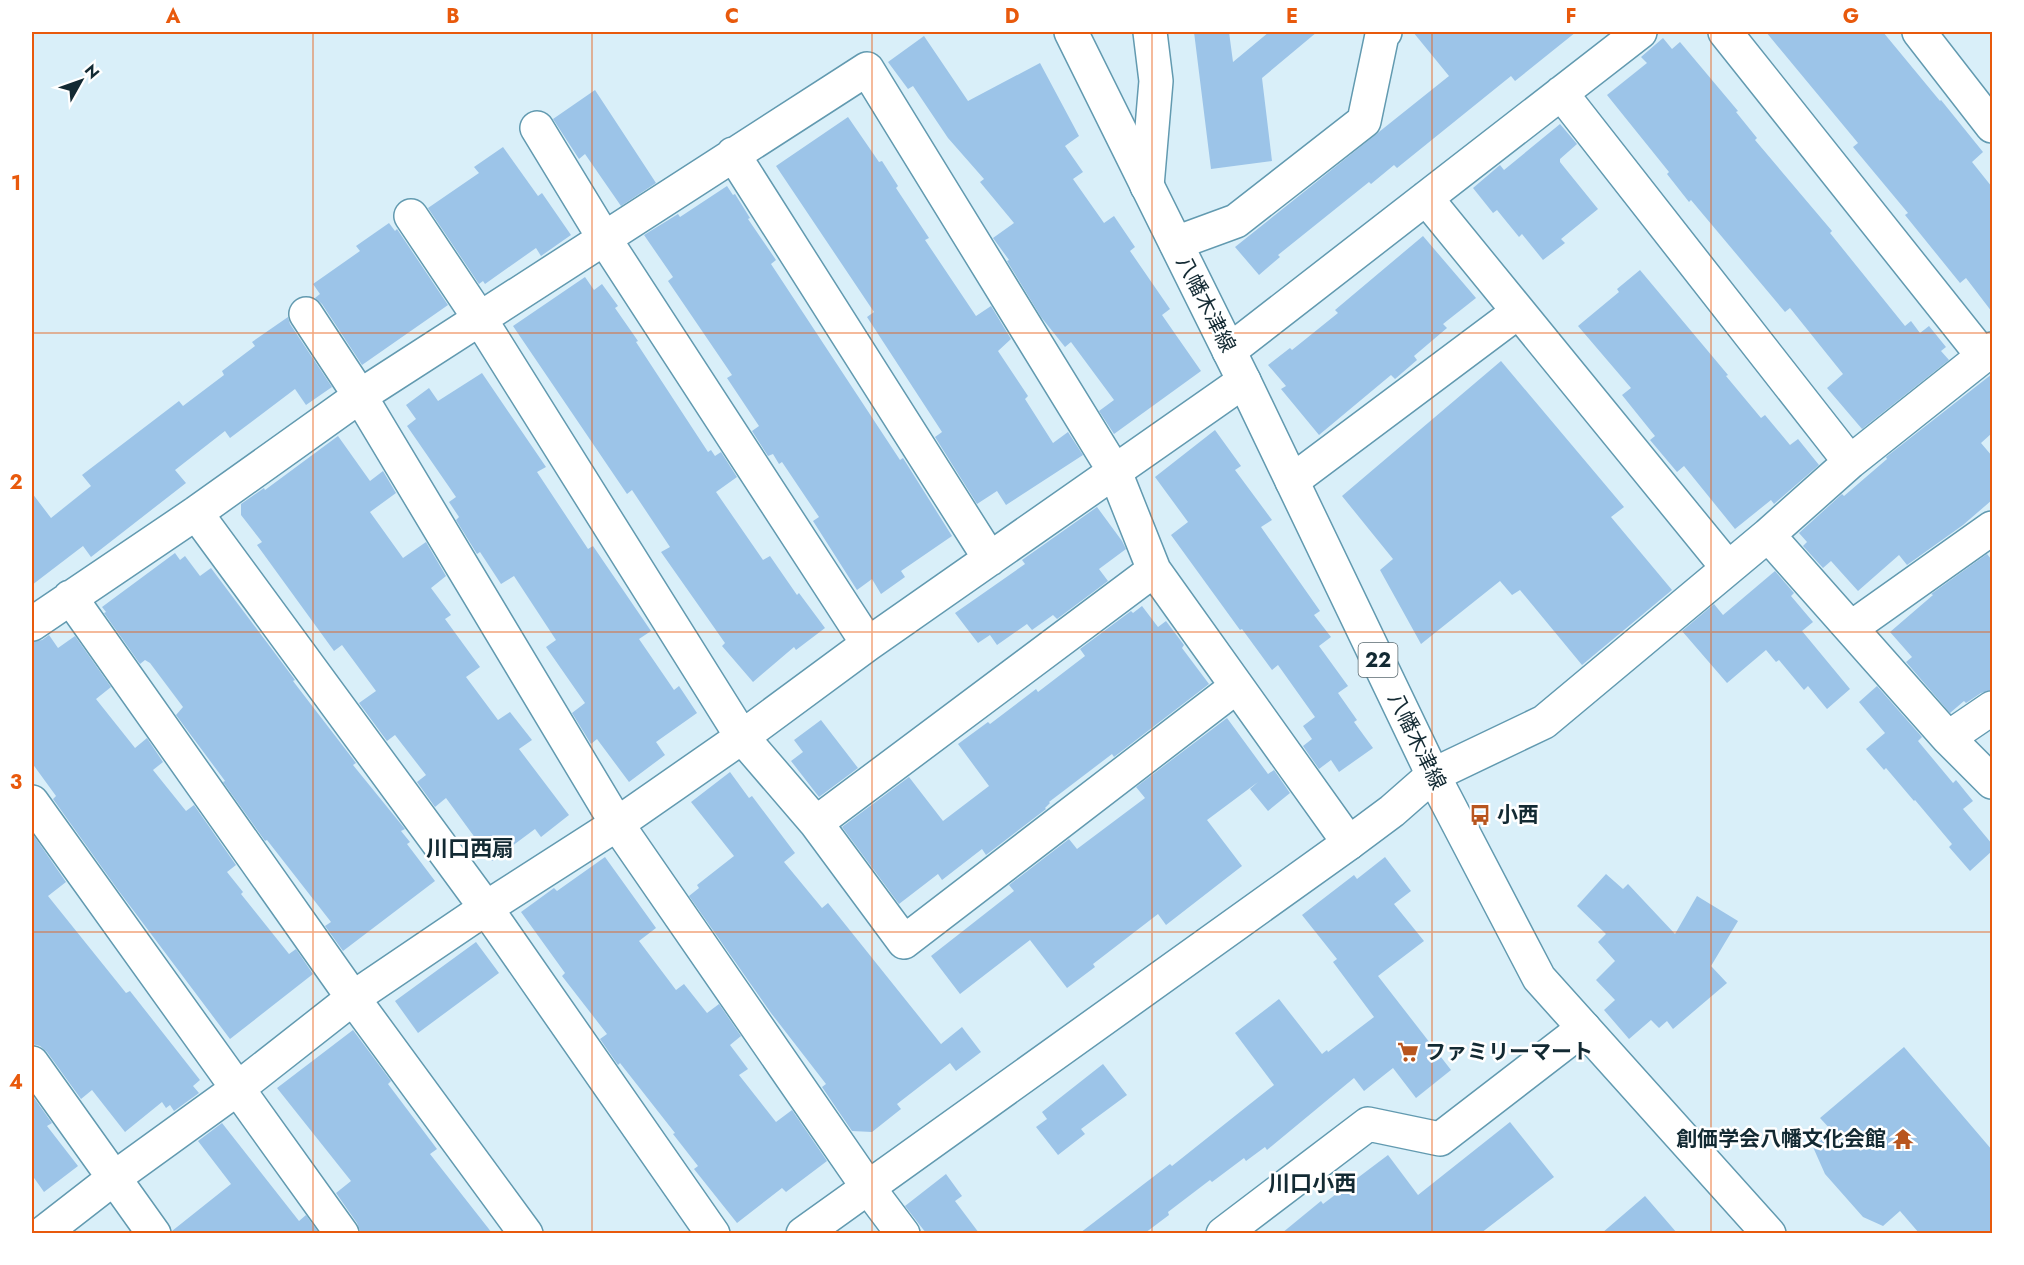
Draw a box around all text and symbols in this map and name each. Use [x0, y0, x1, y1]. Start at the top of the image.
text: A [165, 2, 181, 31]
text: B [446, 2, 460, 31]
text: C [725, 2, 739, 31]
text: D [1005, 2, 1019, 31]
text: E [1286, 2, 1298, 31]
text: F [1565, 2, 1577, 31]
text: G [1843, 2, 1859, 31]
north arrow [51, 51, 111, 111]
text: N [79, 59, 105, 84]
text: 1 [11, 169, 21, 198]
street label: 八幡木津線 [1169, 250, 1243, 358]
text: 2 [9, 468, 23, 497]
road number: 22 [1358, 643, 1398, 677]
street label: 八幡木津線 [1381, 687, 1453, 795]
text: 3 [10, 768, 22, 797]
place label: 小西 [1497, 800, 1539, 830]
bus stop icon: 小西 [1468, 803, 1492, 827]
district label: 川口西扇 [426, 832, 514, 864]
place label: ファミリーマート [1425, 1037, 1593, 1067]
supermarket icon: ファミリーマート [1396, 1040, 1420, 1064]
text: 4 [9, 1068, 23, 1097]
place label: 創価学会八幡文化会館 [1676, 1124, 1886, 1154]
temple icon: 創価学会八幡文化会館 [1891, 1127, 1915, 1151]
district label: 川口小西 [1268, 1167, 1356, 1199]

